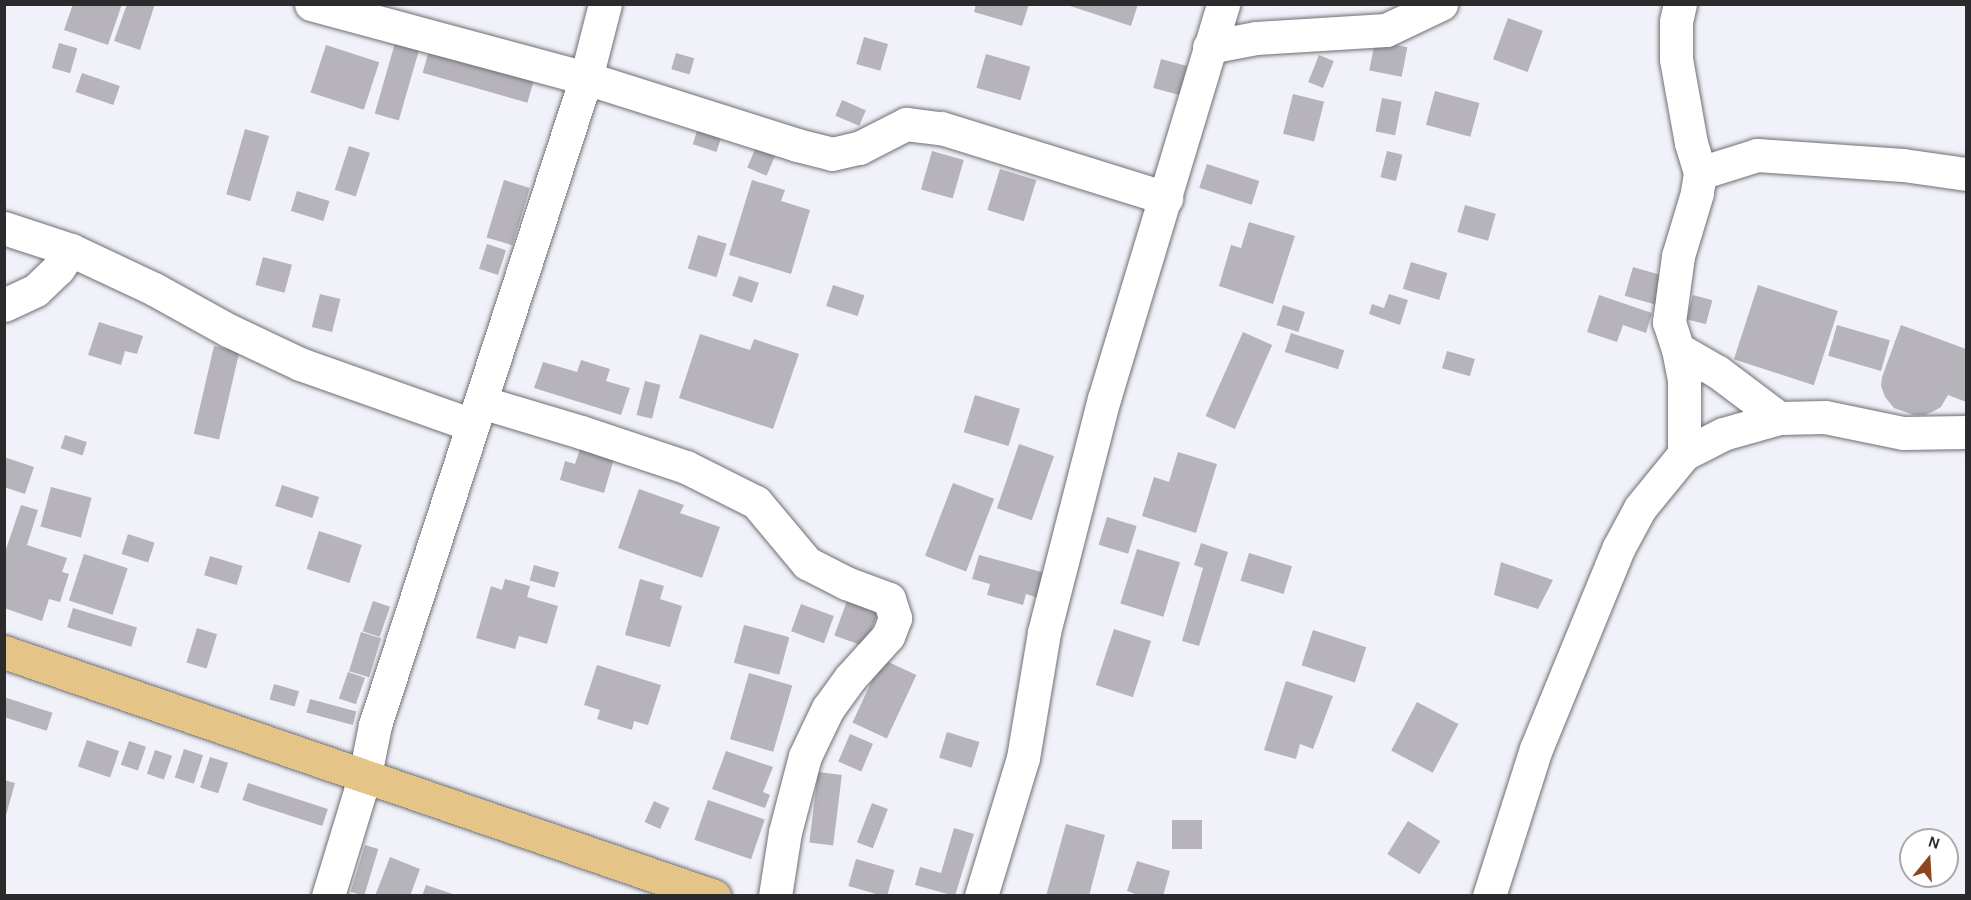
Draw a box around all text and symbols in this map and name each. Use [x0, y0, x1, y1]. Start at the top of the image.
north arrow [1899, 828, 1959, 888]
text: N [1926, 831, 1942, 853]

